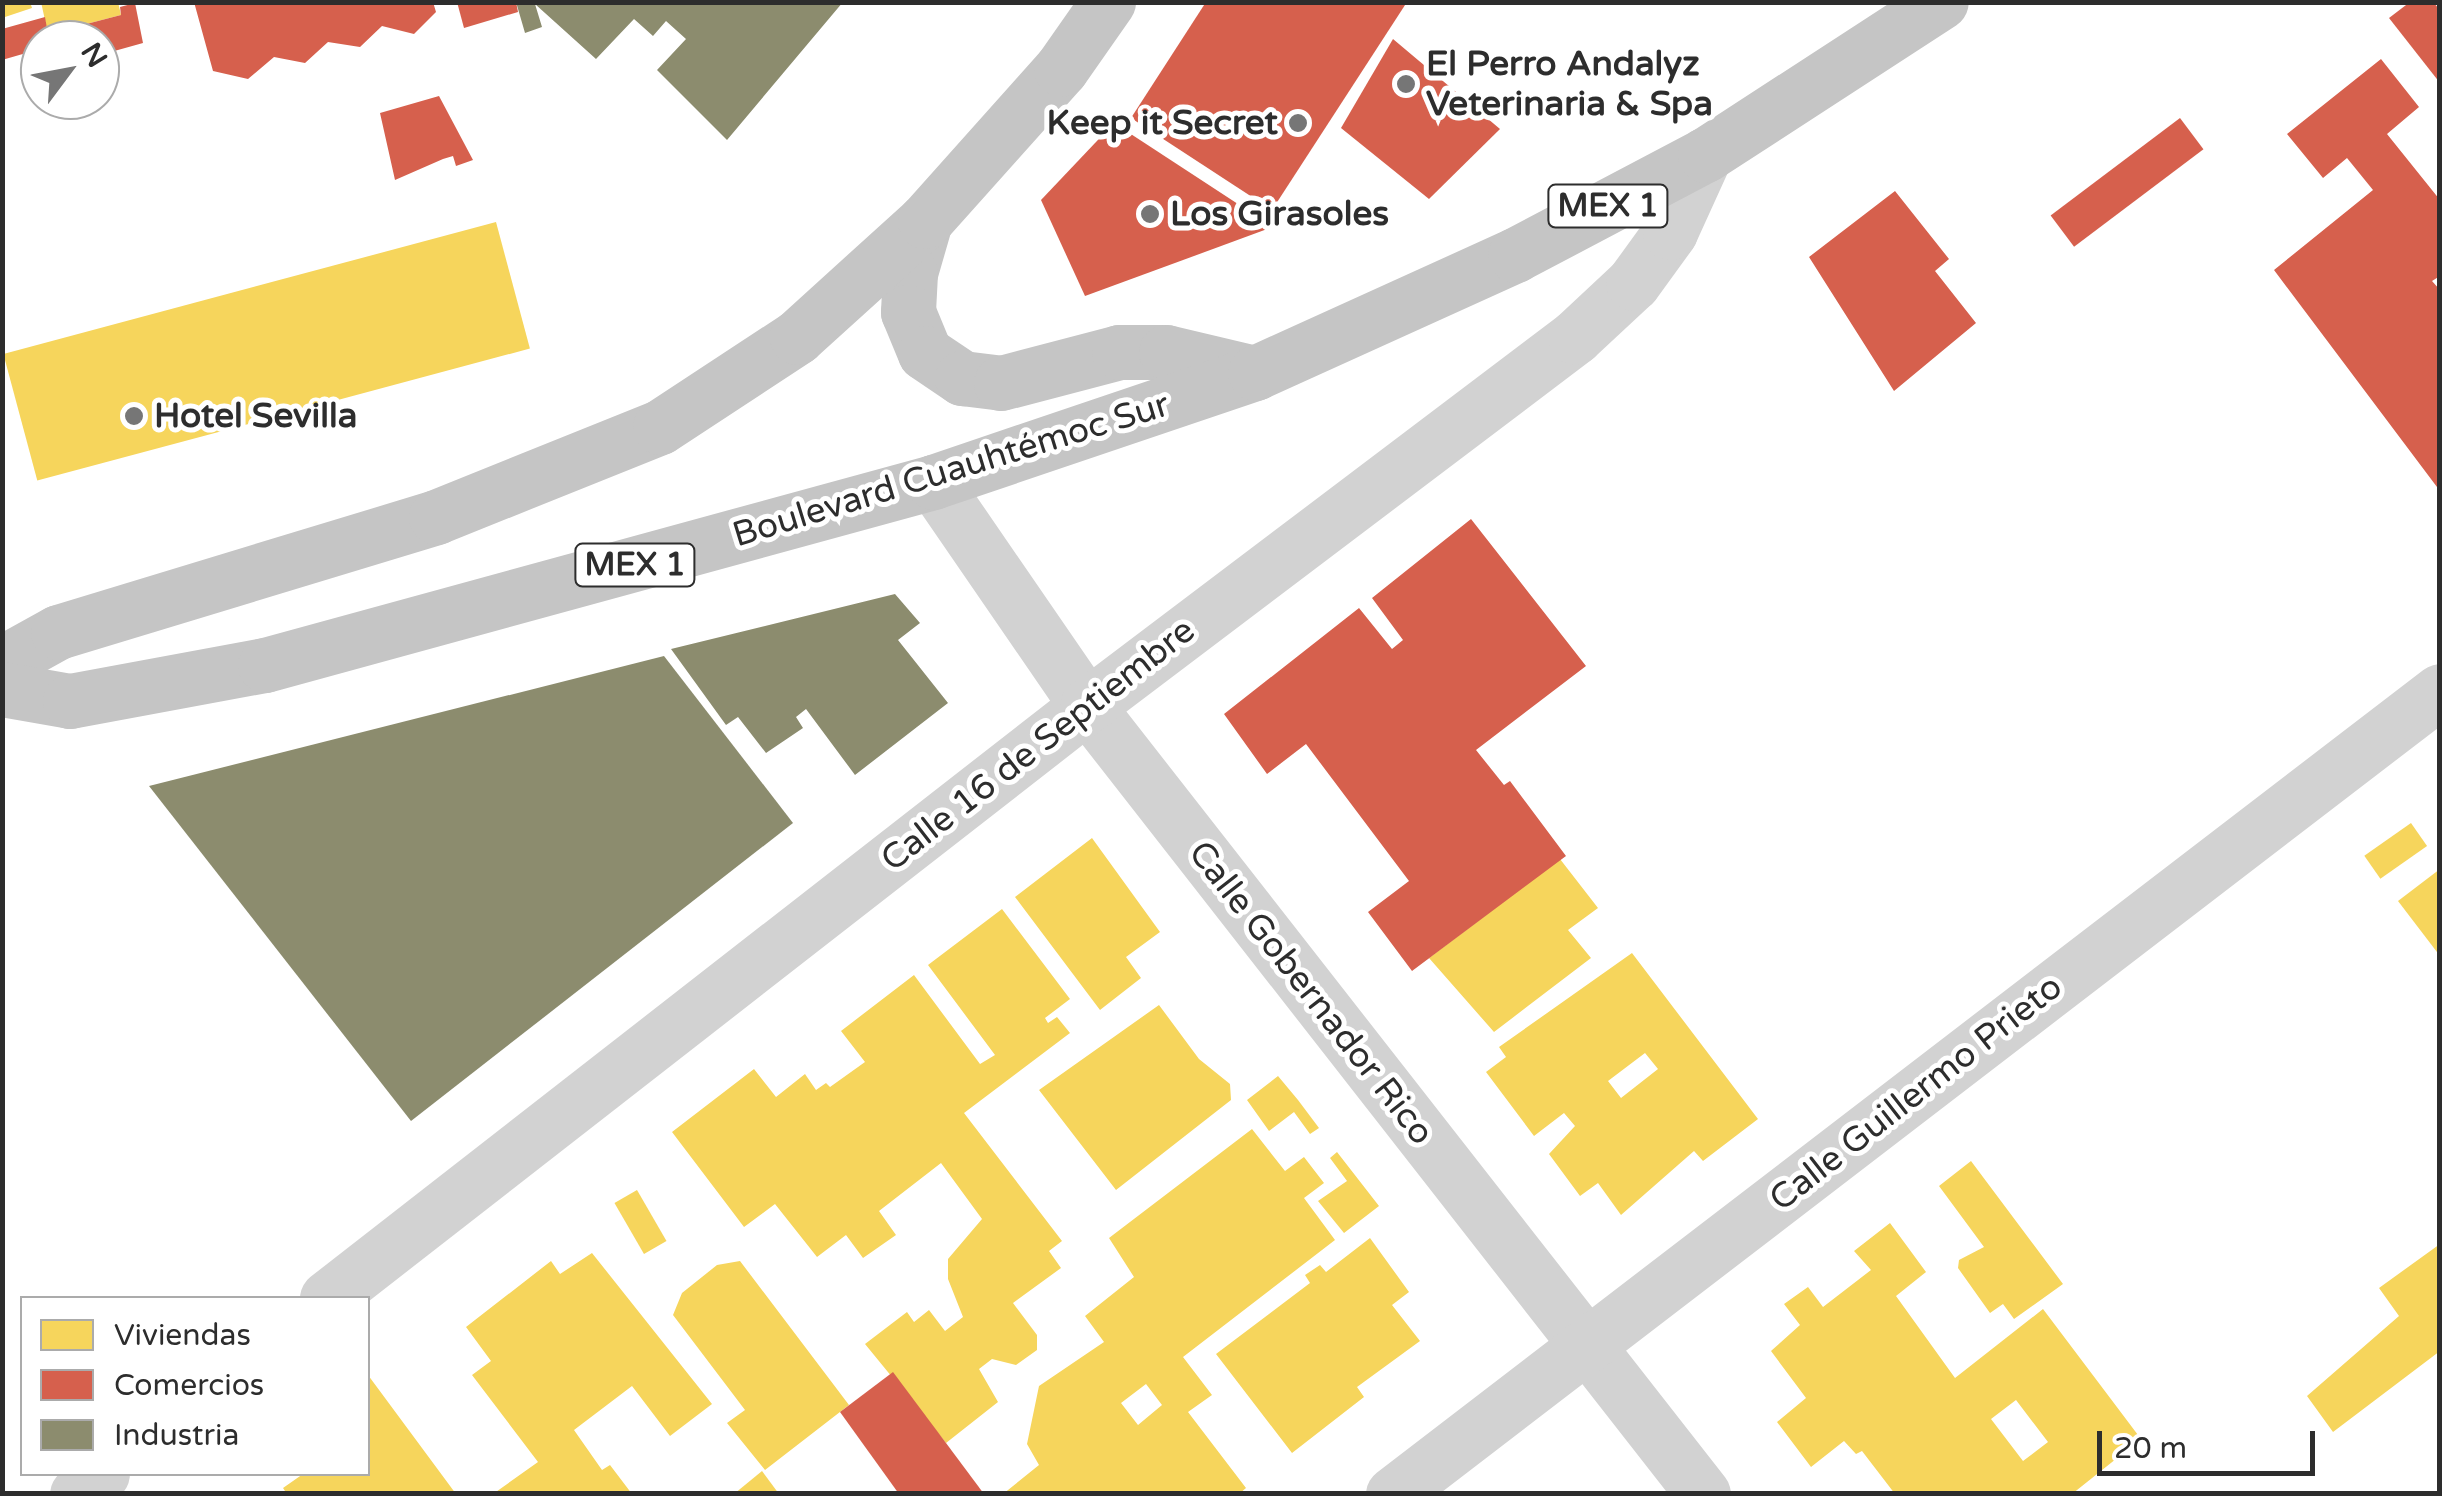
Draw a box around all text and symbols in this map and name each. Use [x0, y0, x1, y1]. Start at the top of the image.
north arrow [20, 20, 120, 120]
text: N [73, 37, 114, 74]
place label: El Perro Andalyz Veterinaria & Spa [1426, 43, 1713, 125]
marker: El Perro Andalyz Veterinaria & Spa [1395, 73, 1417, 95]
place label: Keep it Secret [1046, 102, 1278, 144]
marker: Keep it Secret [1287, 112, 1309, 134]
road number: MEX 1 [1546, 179, 1670, 233]
place label: Los Girasoles [1170, 193, 1389, 235]
marker: Los Girasoles [1139, 203, 1161, 225]
street label: Boulevard Cuauhtémoc Sur [728, 384, 1174, 556]
place label: Hotel Sevilla [154, 395, 357, 437]
marker: Hotel Sevilla [123, 405, 145, 427]
road number: MEX 1 [572, 538, 698, 592]
street label: Calle 16 de Septiembre [873, 609, 1203, 881]
street label: Calle Gobernador Rico [1179, 833, 1443, 1153]
street label: Calle Guillermo Prieto [1761, 966, 2071, 1220]
legend [20, 1296, 370, 1476]
text: Viviendas [114, 1317, 251, 1354]
text: Comercios [114, 1367, 264, 1404]
scale bar [2102, 1411, 2320, 1473]
text: Industria [114, 1417, 239, 1454]
text: 20 m [2114, 1430, 2187, 1467]

